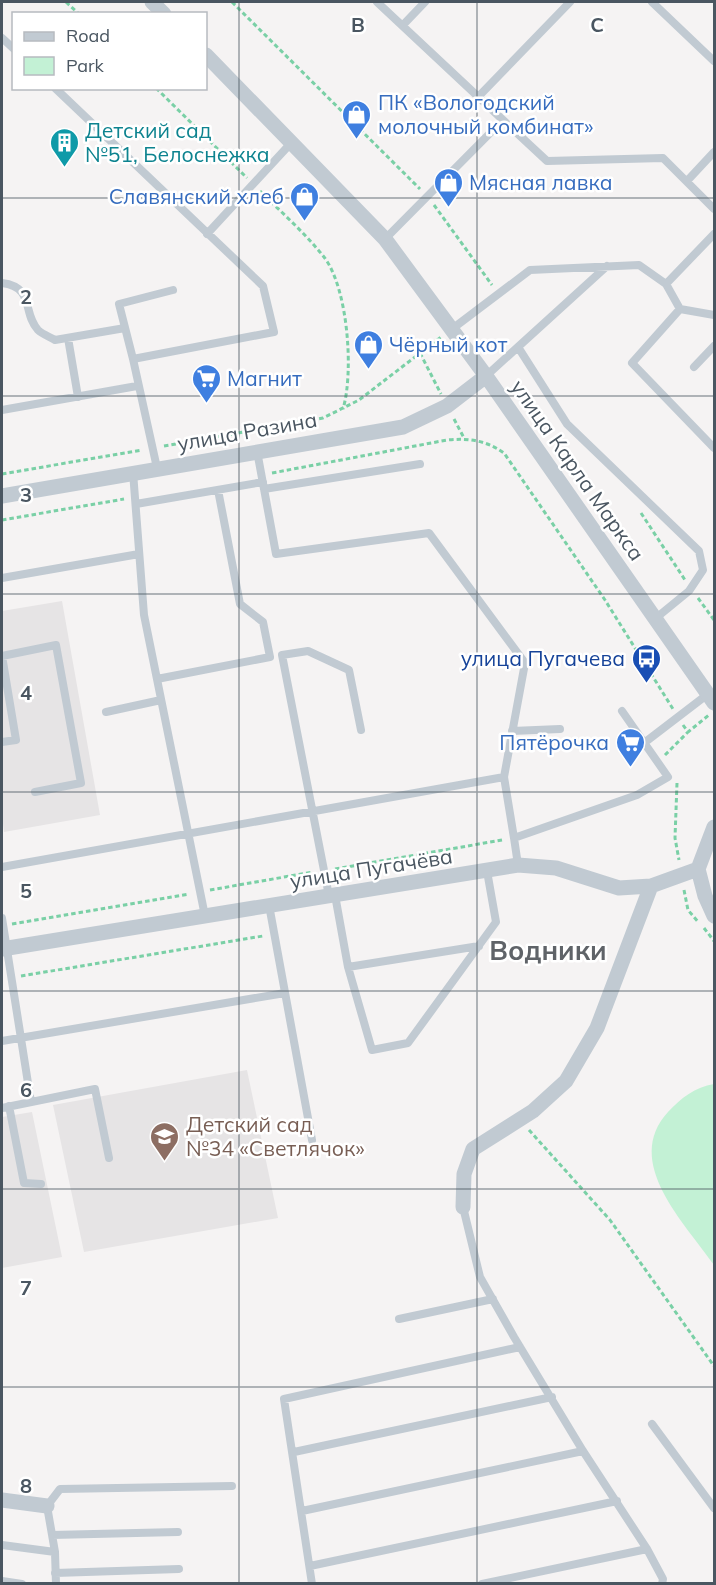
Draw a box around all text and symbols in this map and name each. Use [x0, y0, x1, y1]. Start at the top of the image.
legend [12, 12, 207, 90]
text: B [351, 12, 365, 37]
text: C [590, 12, 604, 37]
text: Road [66, 24, 110, 47]
text: Park [66, 54, 105, 77]
place label: ПК «Вологодский молочный комбинат» [378, 89, 593, 139]
shop icon: ПК «Вологодский молочный комбинат» [341, 98, 373, 140]
place label: Детский сад №51, Белоснежка [85, 117, 270, 167]
building icon: Детский сад №51, Белоснежка [48, 126, 80, 168]
shop icon: Мясная лавка [432, 166, 464, 208]
place label: Мясная лавка [469, 169, 613, 195]
shop icon: Славянский хлеб [289, 180, 321, 222]
place label: Славянский хлеб [109, 183, 284, 209]
text: 2 [20, 284, 32, 309]
shop icon: Чёрный кот [352, 328, 384, 370]
place label: Чёрный кот [389, 331, 508, 357]
supermarket icon: Магнит [190, 362, 222, 404]
place label: Магнит [227, 365, 302, 391]
street label: улица Карла Маркса [506, 375, 650, 565]
street label: улица Разина [175, 406, 319, 456]
text: 3 [20, 482, 32, 507]
bus stop icon: улица Пугачева [630, 642, 662, 684]
place label: улица Пугачева [461, 645, 625, 671]
text: 4 [20, 680, 32, 705]
supermarket icon: Пятёрочка [614, 726, 646, 768]
place label: Пятёрочка [499, 729, 609, 755]
street label: улица Пугачёва [288, 842, 454, 894]
text: 5 [20, 878, 32, 903]
district label: Водники [489, 933, 607, 967]
text: 6 [20, 1077, 32, 1102]
place label: Детский сад №34 «Светлячок» [186, 1111, 365, 1161]
school or university icon: Детский сад №34 «Светлячок» [149, 1120, 181, 1162]
text: 7 [20, 1275, 32, 1300]
text: 8 [20, 1473, 32, 1498]

